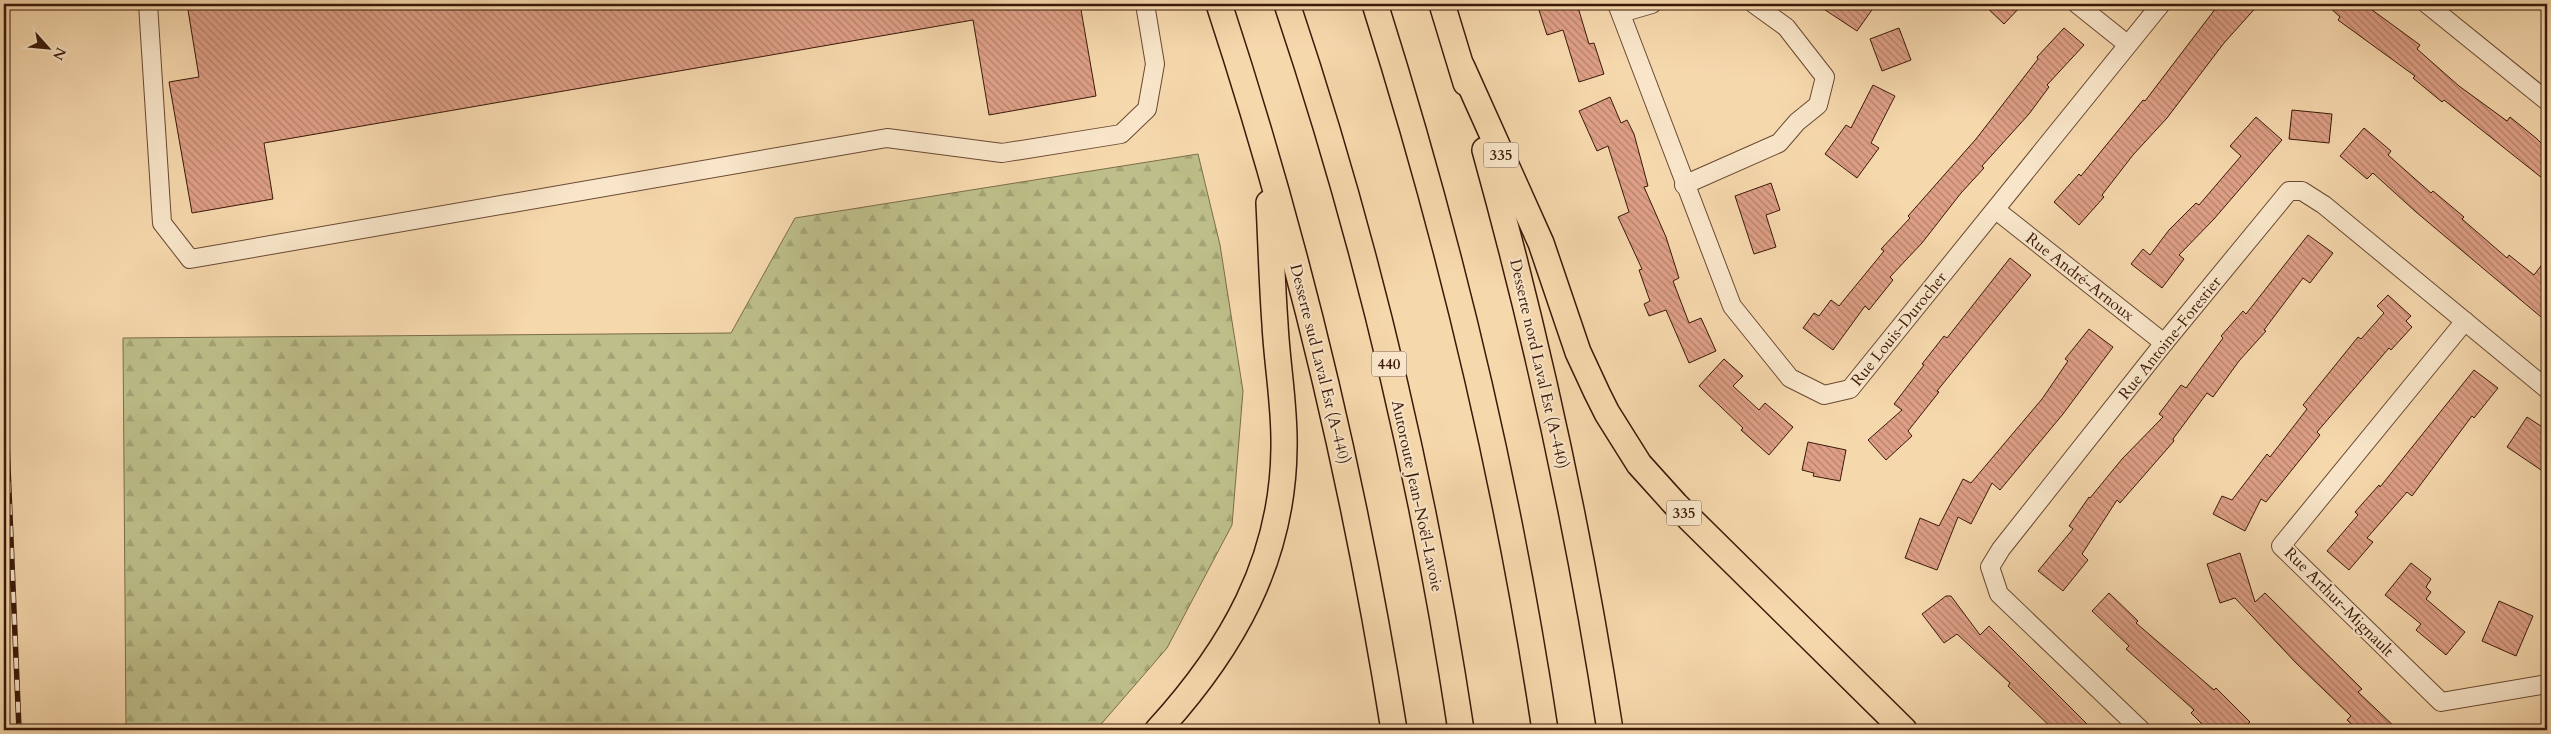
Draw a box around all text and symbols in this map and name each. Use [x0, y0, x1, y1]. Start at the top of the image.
north arrow [22, 22, 72, 72]
text: N [48, 44, 70, 63]
road number: 335 [1484, 142, 1518, 168]
street label: Rue André-Arnoux [2021, 228, 2139, 326]
street label: Desserte nord Laval Est (A-440) [1504, 257, 1574, 471]
street label: Desserte sud Laval Est (A-440) [1284, 262, 1356, 466]
street label: Rue Louis-Durocher [1846, 267, 1952, 391]
street label: Rue Antoine-Forestier [2113, 272, 2227, 404]
road number: 440 [1372, 352, 1406, 376]
street label: Autoroute Jean-Noël-Lavoie [1386, 398, 1448, 594]
road number: 335 [1666, 500, 1702, 526]
street label: Rue Arthur-Mignault [2279, 542, 2399, 662]

